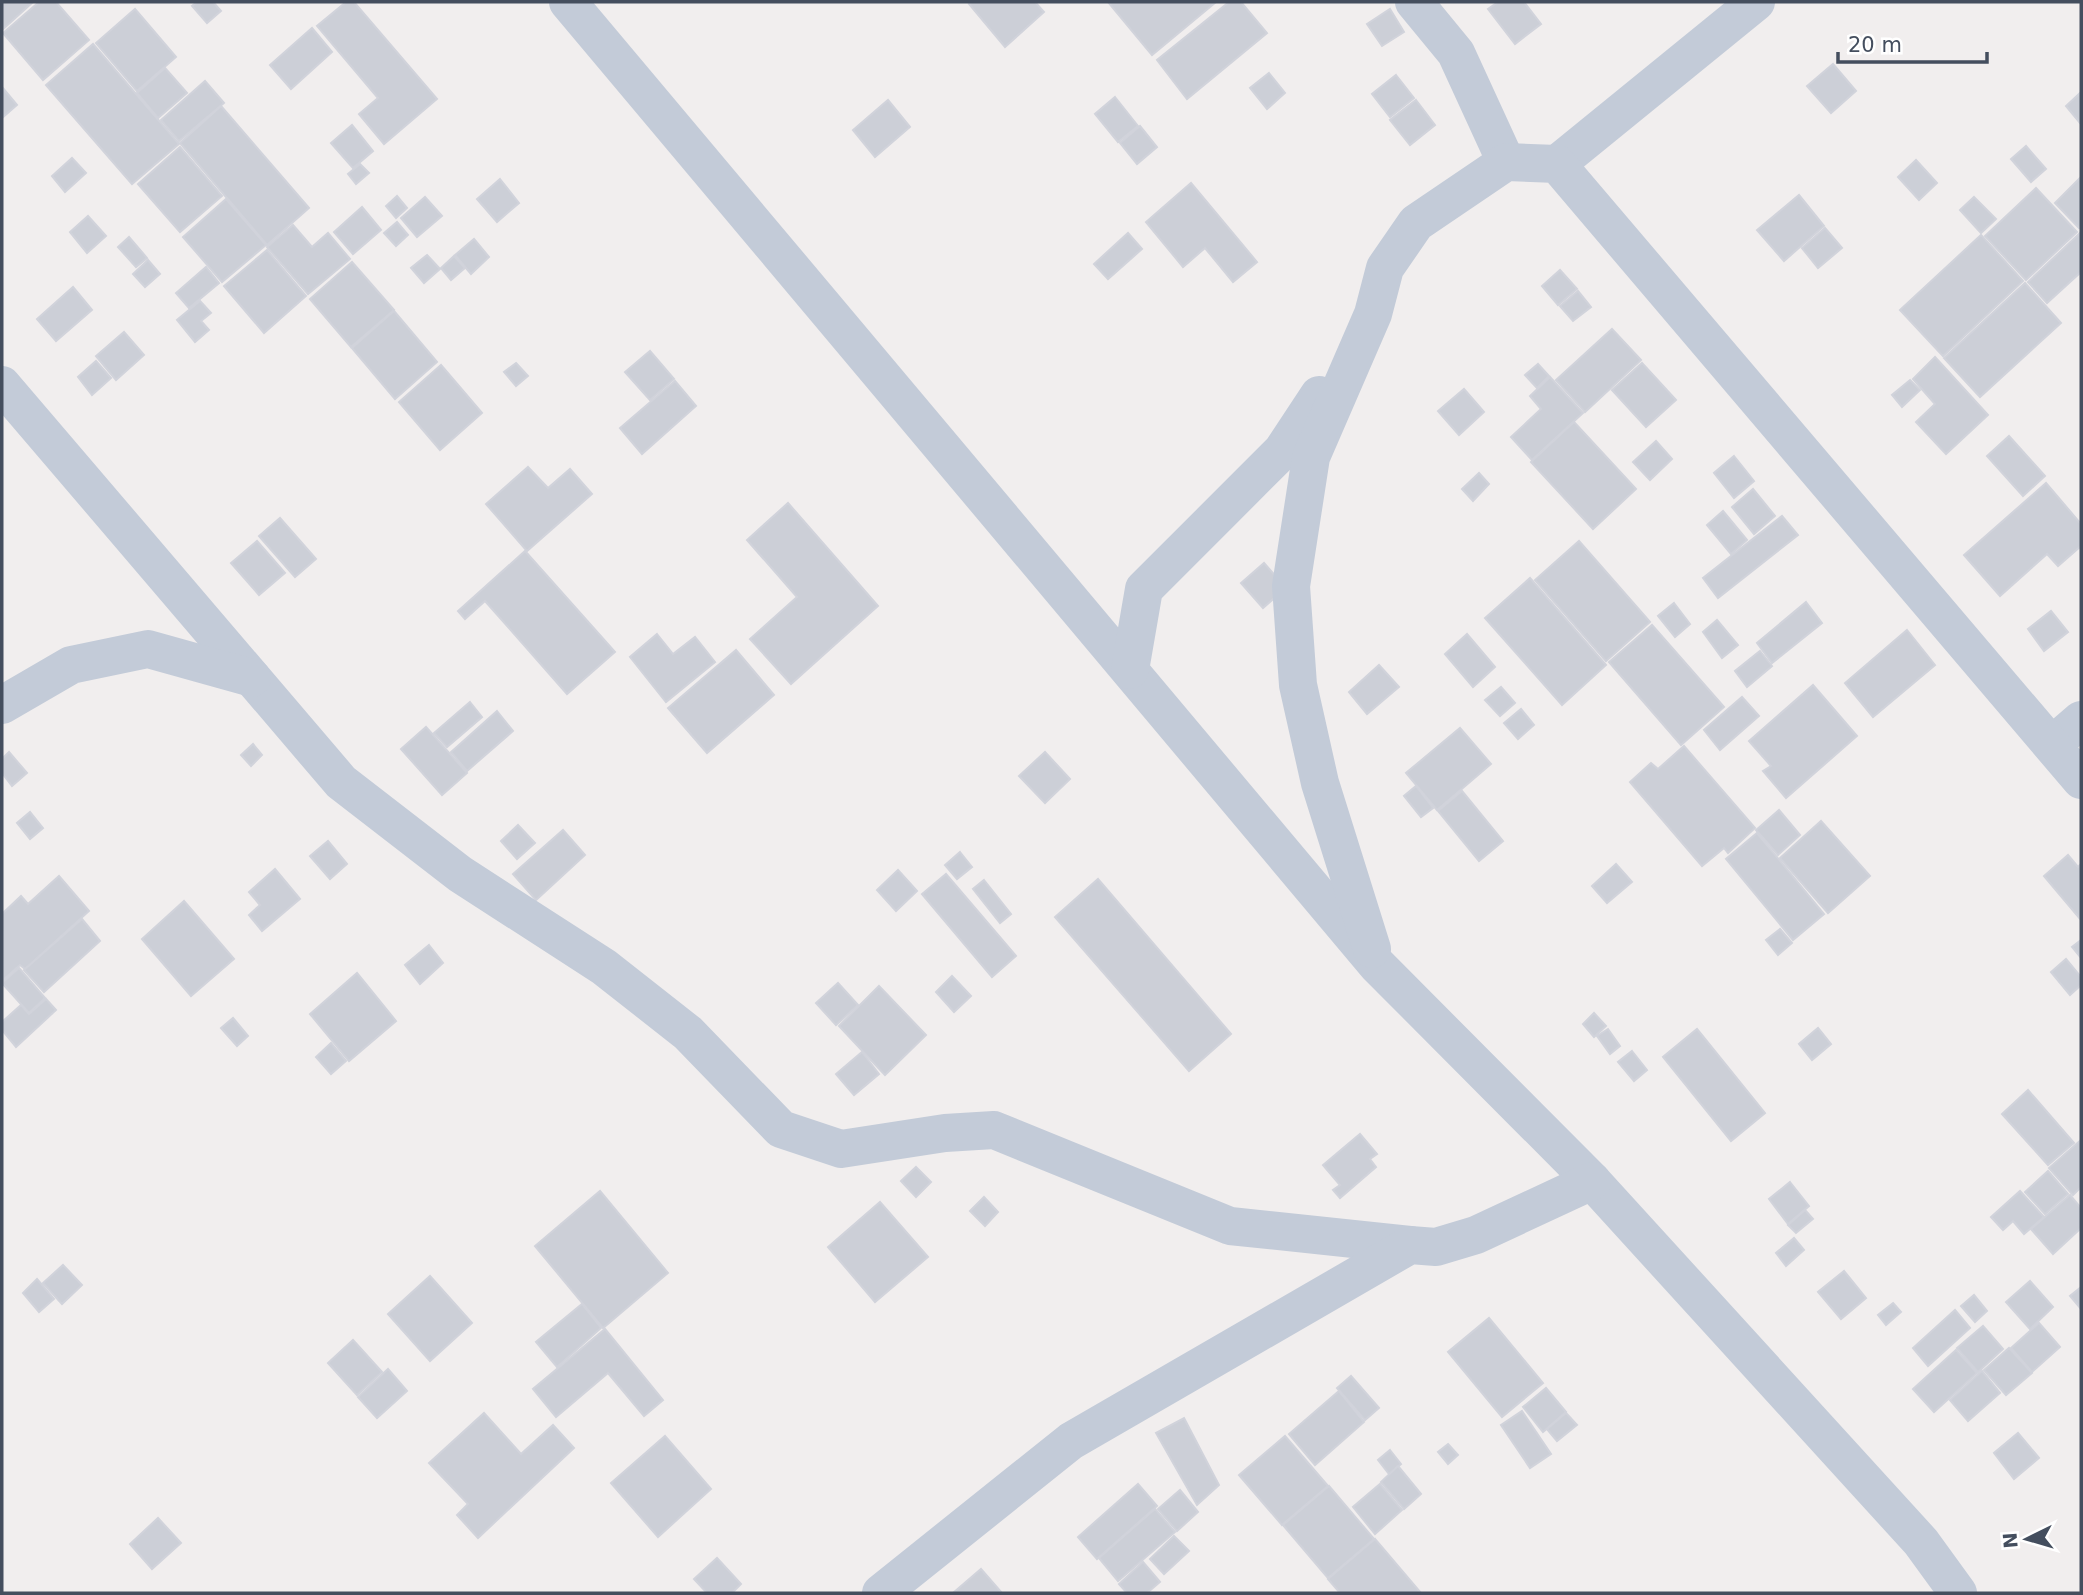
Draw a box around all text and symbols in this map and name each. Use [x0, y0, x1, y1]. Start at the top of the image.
scale bar [1838, 21, 1987, 65]
text: 20 m [1848, 33, 1902, 57]
north arrow [1992, 1504, 2062, 1574]
text: N [1998, 1532, 2022, 1549]

